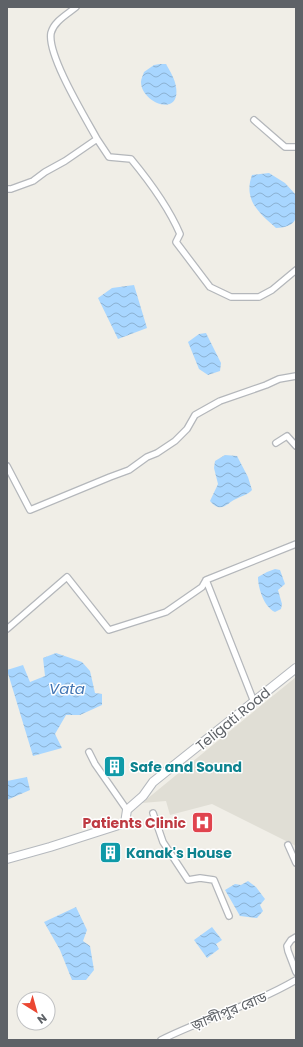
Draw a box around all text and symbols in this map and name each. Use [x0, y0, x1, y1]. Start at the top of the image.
water label: Vata [49, 678, 85, 699]
street label: Teligati Road [191, 683, 275, 755]
building icon: Safe and Sound [102, 754, 128, 780]
place label: Safe and Sound [130, 757, 242, 777]
hospital icon: Patients Clinic [189, 810, 215, 836]
place label: Patients Clinic [82, 813, 187, 833]
building icon: Kanak's House [97, 840, 123, 866]
place label: Kanak's House [126, 843, 232, 863]
street label: জ়াব্দীপুর রোড [187, 986, 271, 1036]
north arrow [16, 991, 56, 1031]
text: N [34, 1010, 50, 1028]

